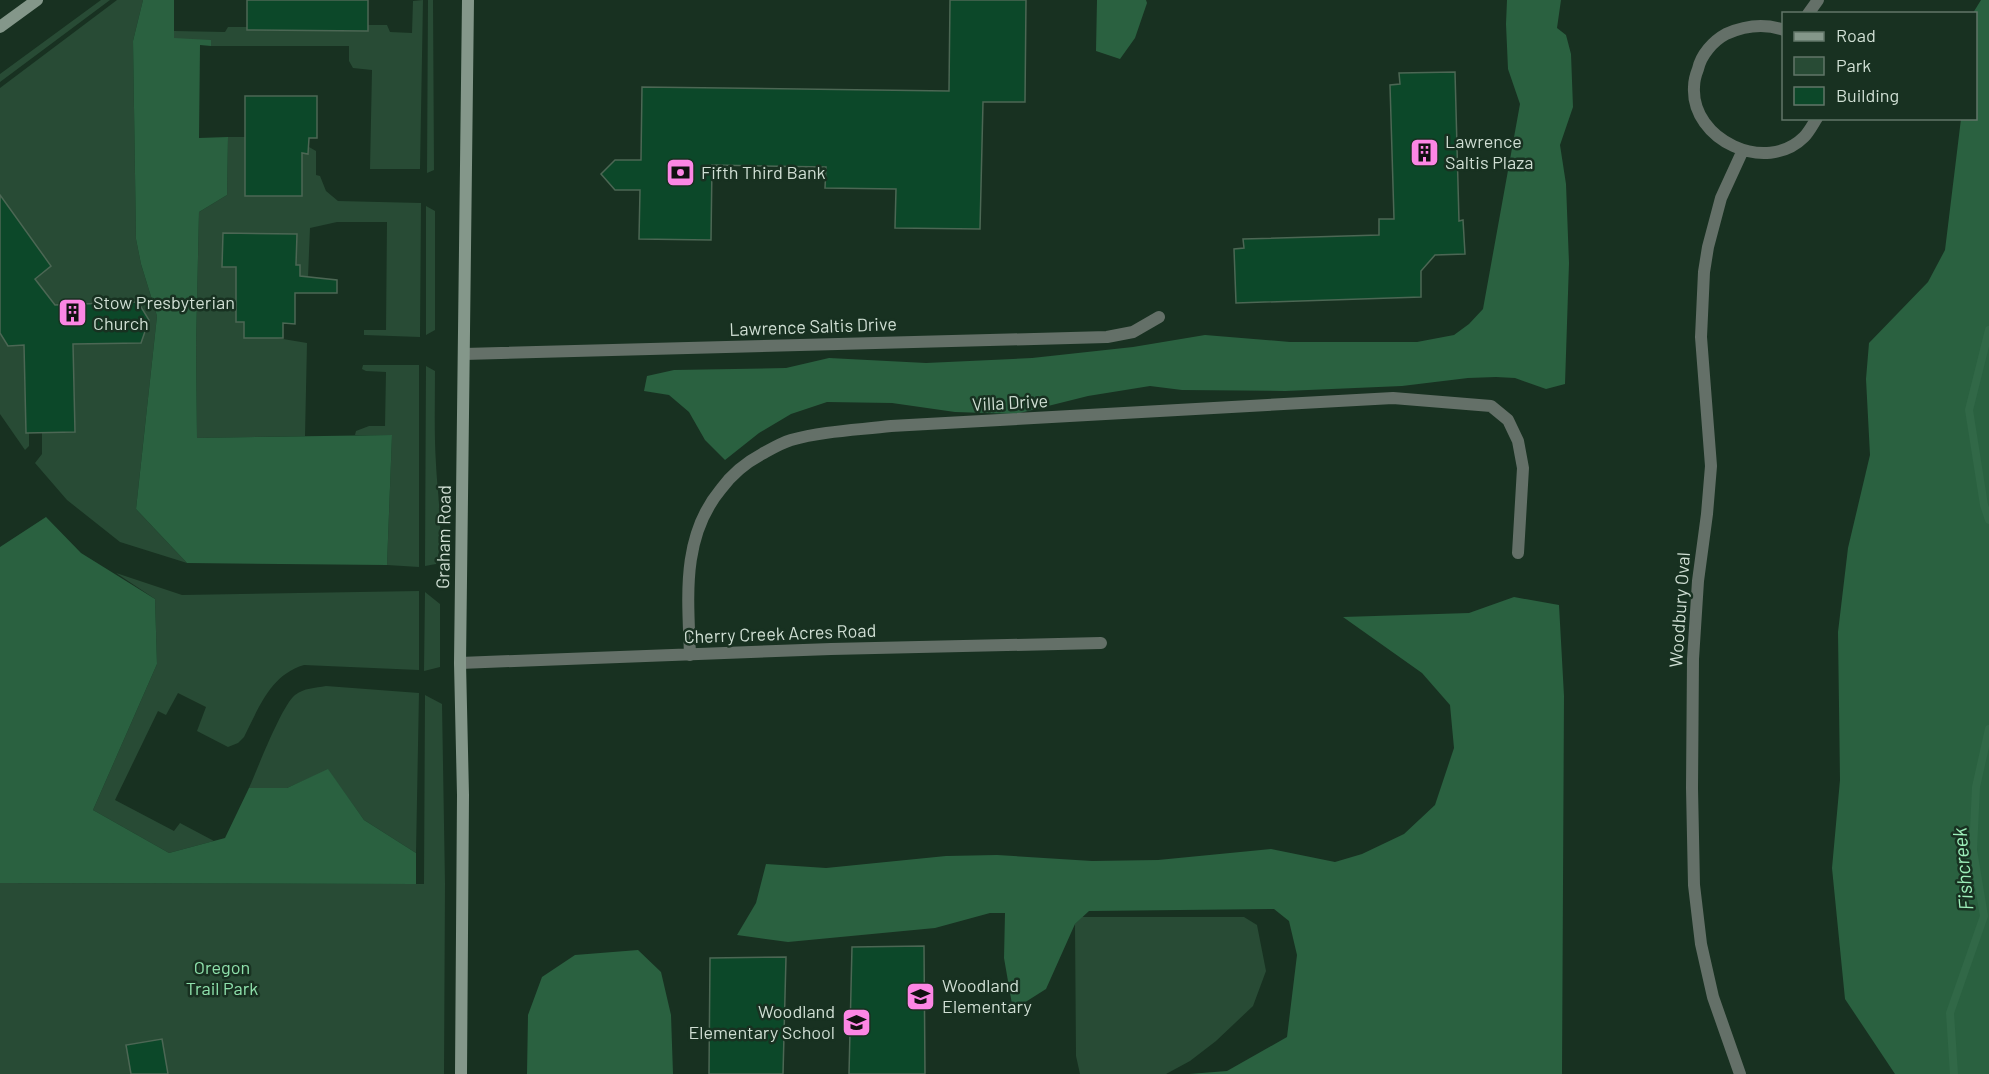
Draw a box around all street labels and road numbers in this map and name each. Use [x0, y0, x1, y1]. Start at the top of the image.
street label: Lawrence Saltis Drive [729, 312, 897, 340]
street label: Villa Drive [971, 389, 1049, 415]
street label: Graham Road [431, 485, 455, 589]
street label: Woodbury Oval [1664, 551, 1694, 668]
street label: Cherry Creek Acres Road [683, 619, 877, 647]

